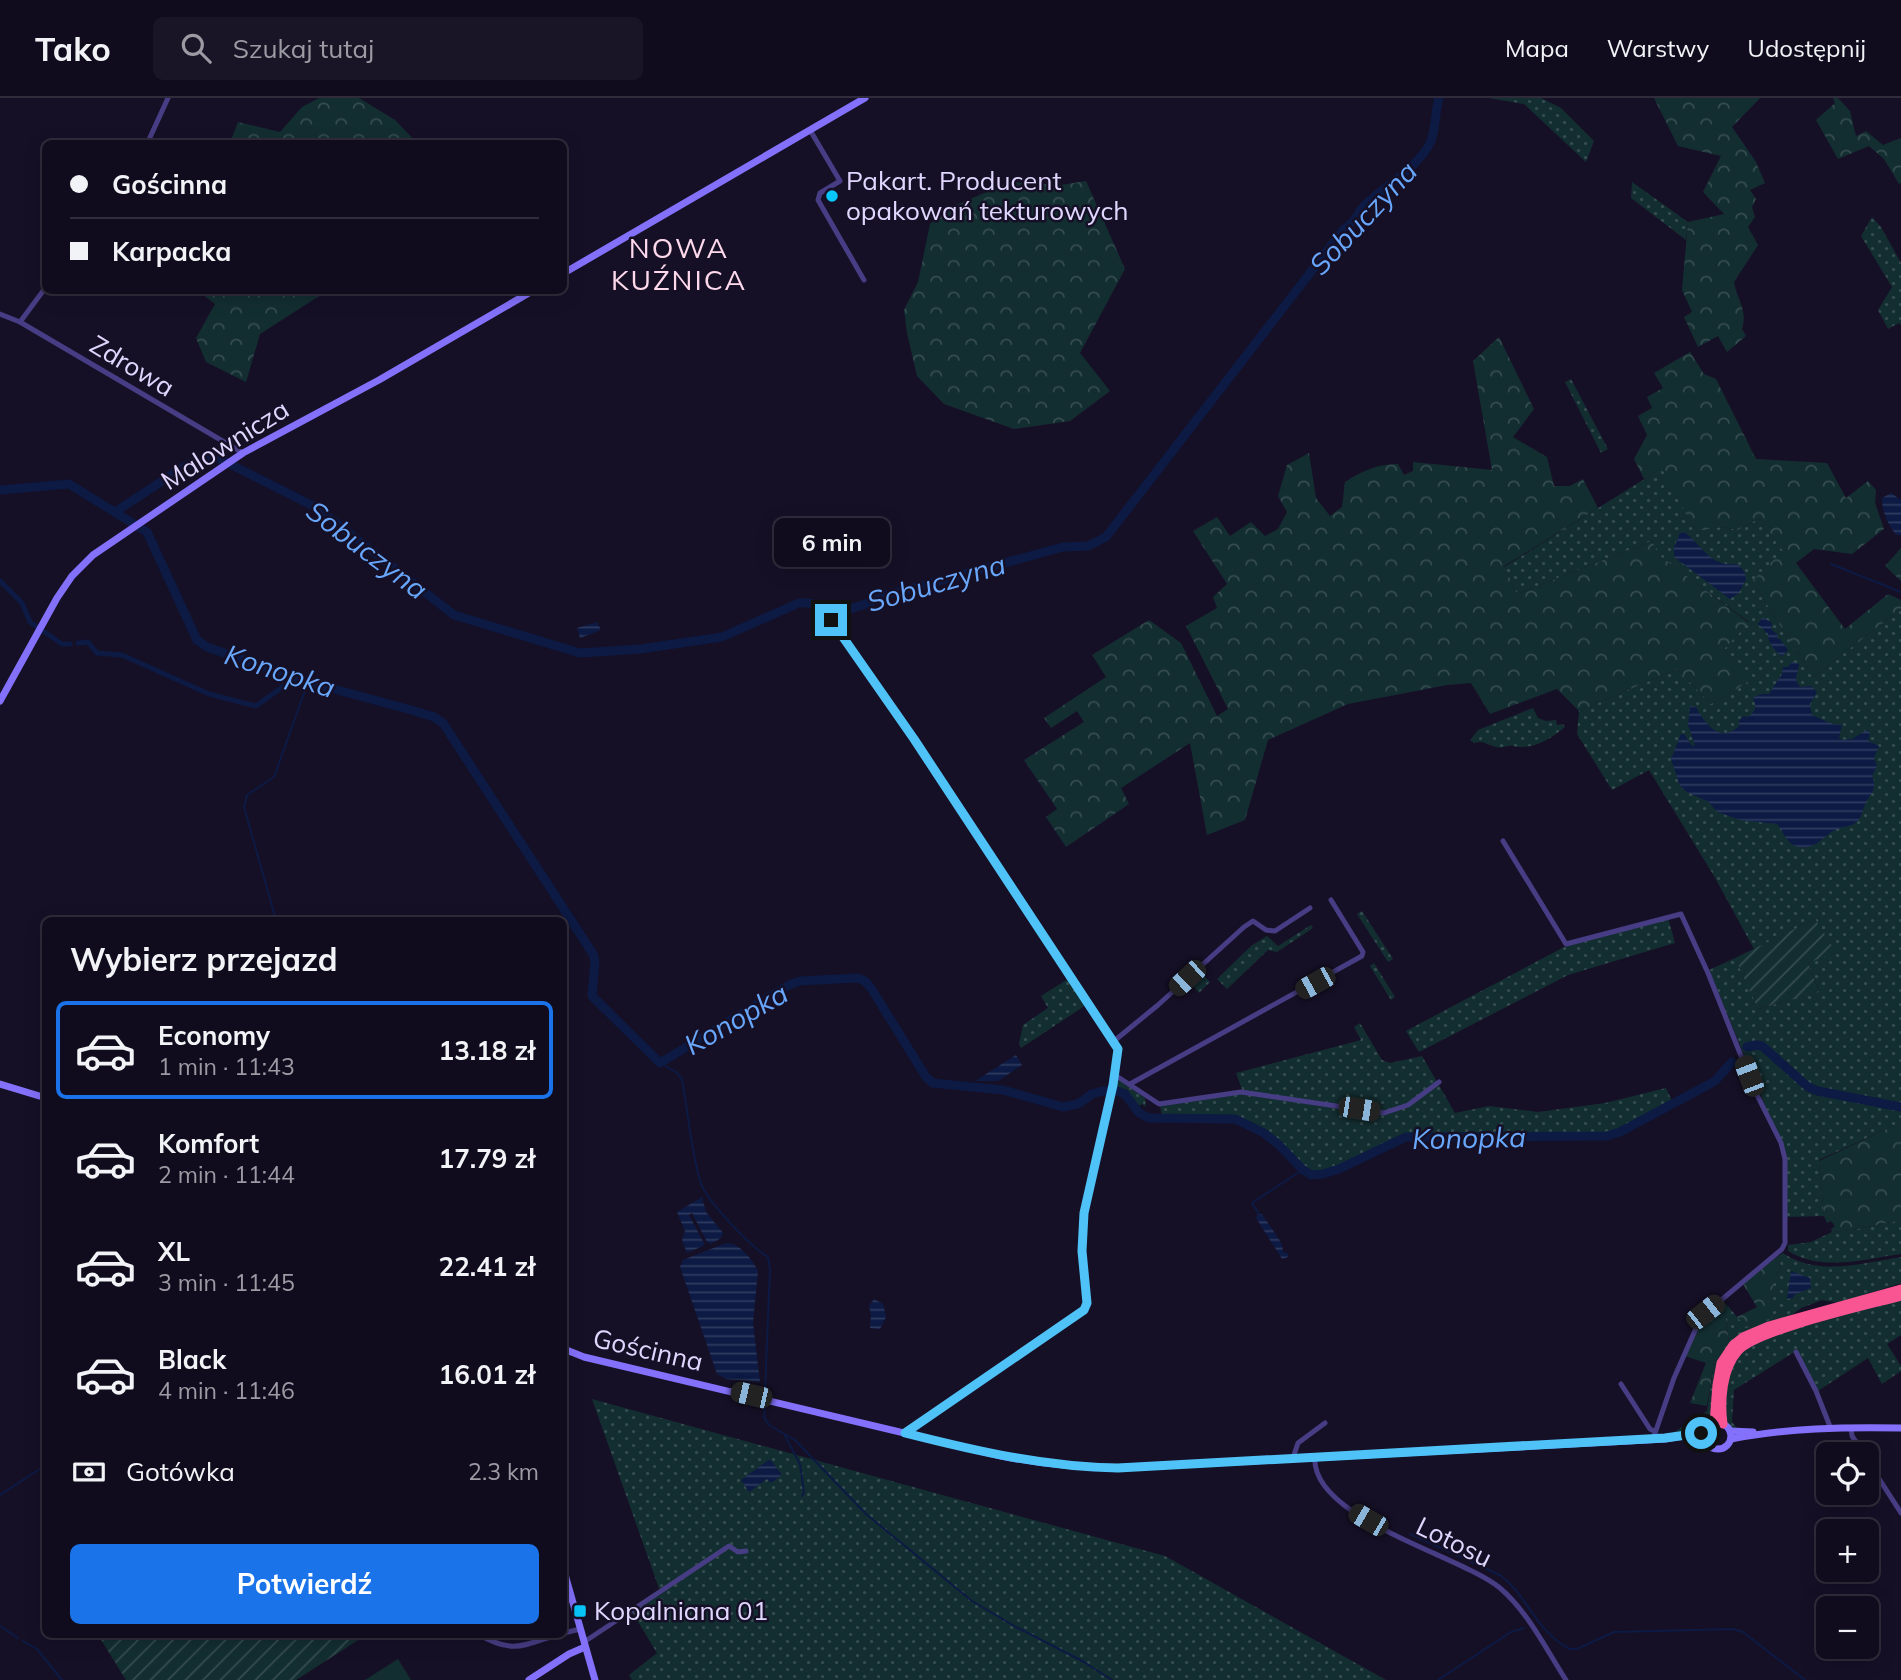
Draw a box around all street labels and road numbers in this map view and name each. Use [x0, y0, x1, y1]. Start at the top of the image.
street label: Zdrowa [84, 328, 180, 404]
street label: Malownicza [155, 392, 295, 497]
street label: Gościnna [590, 1321, 706, 1378]
street label: Lotosu [1411, 1509, 1498, 1574]

